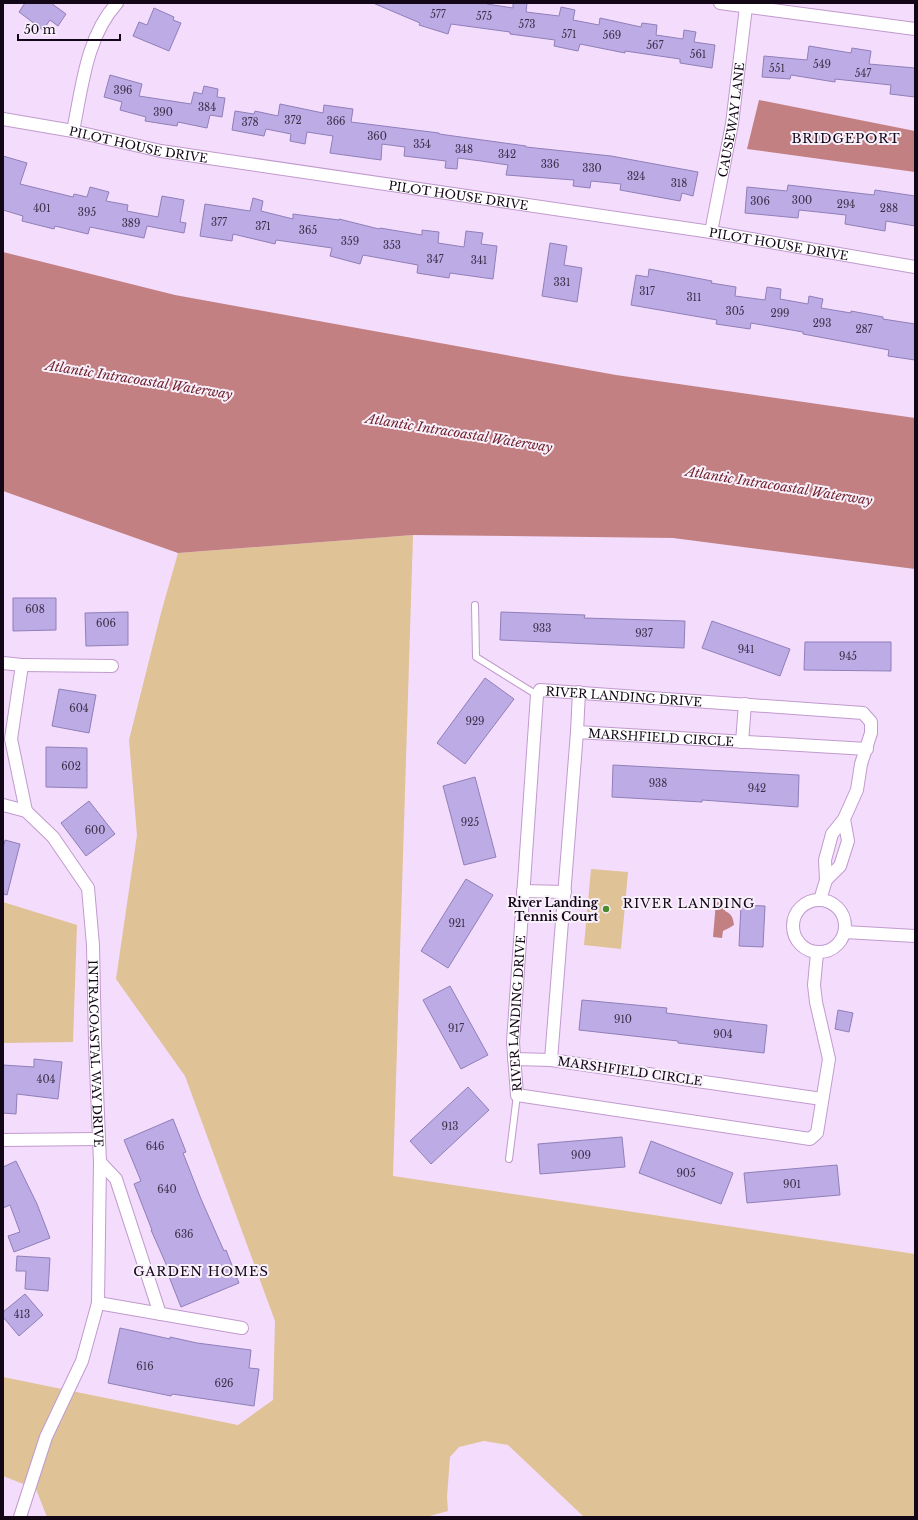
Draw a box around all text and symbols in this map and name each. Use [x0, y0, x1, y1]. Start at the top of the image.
house number: 577 [430, 8, 447, 21]
house number: 575 [476, 10, 492, 23]
scale bar [18, 16, 120, 42]
house number: 573 [519, 18, 535, 31]
text: 50 m [24, 22, 56, 37]
house number: 571 [561, 28, 577, 41]
house number: 569 [603, 29, 621, 42]
house number: 567 [646, 39, 665, 52]
house number: 561 [690, 48, 706, 61]
house number: 549 [813, 58, 831, 71]
street label: CAUSEWAY LANE [714, 61, 747, 179]
house number: 551 [769, 62, 785, 75]
house number: 547 [855, 67, 872, 80]
house number: 396 [113, 84, 133, 97]
house number: 384 [198, 101, 216, 114]
house number: 390 [153, 106, 173, 119]
house number: 372 [284, 114, 302, 127]
house number: 366 [326, 115, 346, 128]
house number: 378 [241, 116, 259, 129]
street label: PILOT HOUSE DRIVE [68, 123, 209, 165]
house number: 360 [367, 130, 387, 143]
district label: BRIDGEPORT [791, 130, 901, 147]
house number: 354 [413, 138, 431, 151]
house number: 348 [455, 143, 473, 156]
house number: 342 [498, 148, 516, 161]
house number: 336 [541, 158, 559, 171]
house number: 330 [582, 162, 602, 175]
house number: 324 [627, 170, 645, 183]
street label: PILOT HOUSE DRIVE [388, 177, 530, 213]
house number: 318 [671, 177, 687, 190]
house number: 300 [792, 194, 812, 207]
house number: 306 [750, 195, 770, 208]
house number: 294 [837, 198, 855, 211]
house number: 401 [33, 202, 51, 215]
house number: 288 [880, 202, 898, 215]
house number: 395 [78, 206, 96, 219]
house number: 377 [211, 216, 228, 229]
house number: 389 [122, 217, 140, 230]
house number: 371 [255, 220, 271, 233]
house number: 365 [299, 224, 317, 237]
street label: PILOT HOUSE DRIVE [708, 224, 850, 263]
house number: 359 [341, 235, 359, 248]
house number: 353 [383, 239, 401, 252]
house number: 347 [426, 253, 444, 266]
house number: 341 [471, 254, 487, 267]
house number: 331 [554, 276, 570, 289]
house number: 317 [639, 285, 656, 298]
house number: 311 [686, 291, 702, 304]
house number: 305 [726, 305, 745, 318]
house number: 299 [770, 307, 790, 320]
house number: 293 [813, 317, 831, 330]
house number: 287 [855, 323, 874, 336]
water label: Atlantic Intracoastal Waterway [42, 357, 234, 403]
water label: Atlantic Intracoastal Waterway [362, 410, 554, 456]
water label: Atlantic Intracoastal Waterway [682, 463, 874, 509]
house number: 608 [25, 603, 45, 616]
house number: 606 [96, 617, 116, 630]
house number: 933 [533, 622, 551, 635]
house number: 937 [635, 627, 654, 640]
house number: 941 [738, 643, 754, 656]
house number: 945 [839, 650, 857, 663]
street label: RIVER LANDING DRIVE [545, 683, 703, 709]
house number: 604 [69, 702, 89, 715]
house number: 929 [465, 715, 485, 728]
street label: MARSHFIELD CIRCLE [588, 725, 735, 749]
house number: 602 [61, 760, 81, 773]
house number: 938 [649, 777, 667, 790]
house number: 942 [748, 782, 766, 795]
house number: 925 [461, 816, 479, 829]
house number: 600 [85, 824, 105, 837]
place label: River Landing Tennis Court [507, 895, 599, 924]
district label: RIVER LANDING [623, 895, 755, 912]
marker: River Landing Tennis Court [601, 904, 611, 914]
house number: 921 [448, 917, 466, 930]
street label: RIVER LANDING DRIVE [505, 934, 528, 1092]
street label: INTRACOASTAL WAY DRIVE [86, 960, 107, 1148]
house number: 910 [614, 1013, 632, 1026]
house number: 917 [448, 1022, 465, 1035]
house number: 904 [713, 1028, 733, 1041]
street label: MARSHFIELD CIRCLE [557, 1053, 704, 1089]
house number: 404 [37, 1073, 56, 1086]
house number: 913 [441, 1120, 459, 1133]
house number: 646 [146, 1140, 164, 1153]
house number: 909 [571, 1149, 591, 1162]
house number: 905 [676, 1167, 696, 1180]
house number: 901 [783, 1178, 801, 1191]
house number: 640 [157, 1183, 177, 1196]
house number: 636 [174, 1228, 194, 1241]
district label: GARDEN HOMES [133, 1263, 269, 1280]
house number: 413 [14, 1308, 30, 1321]
house number: 616 [136, 1360, 154, 1373]
house number: 626 [214, 1377, 234, 1390]

